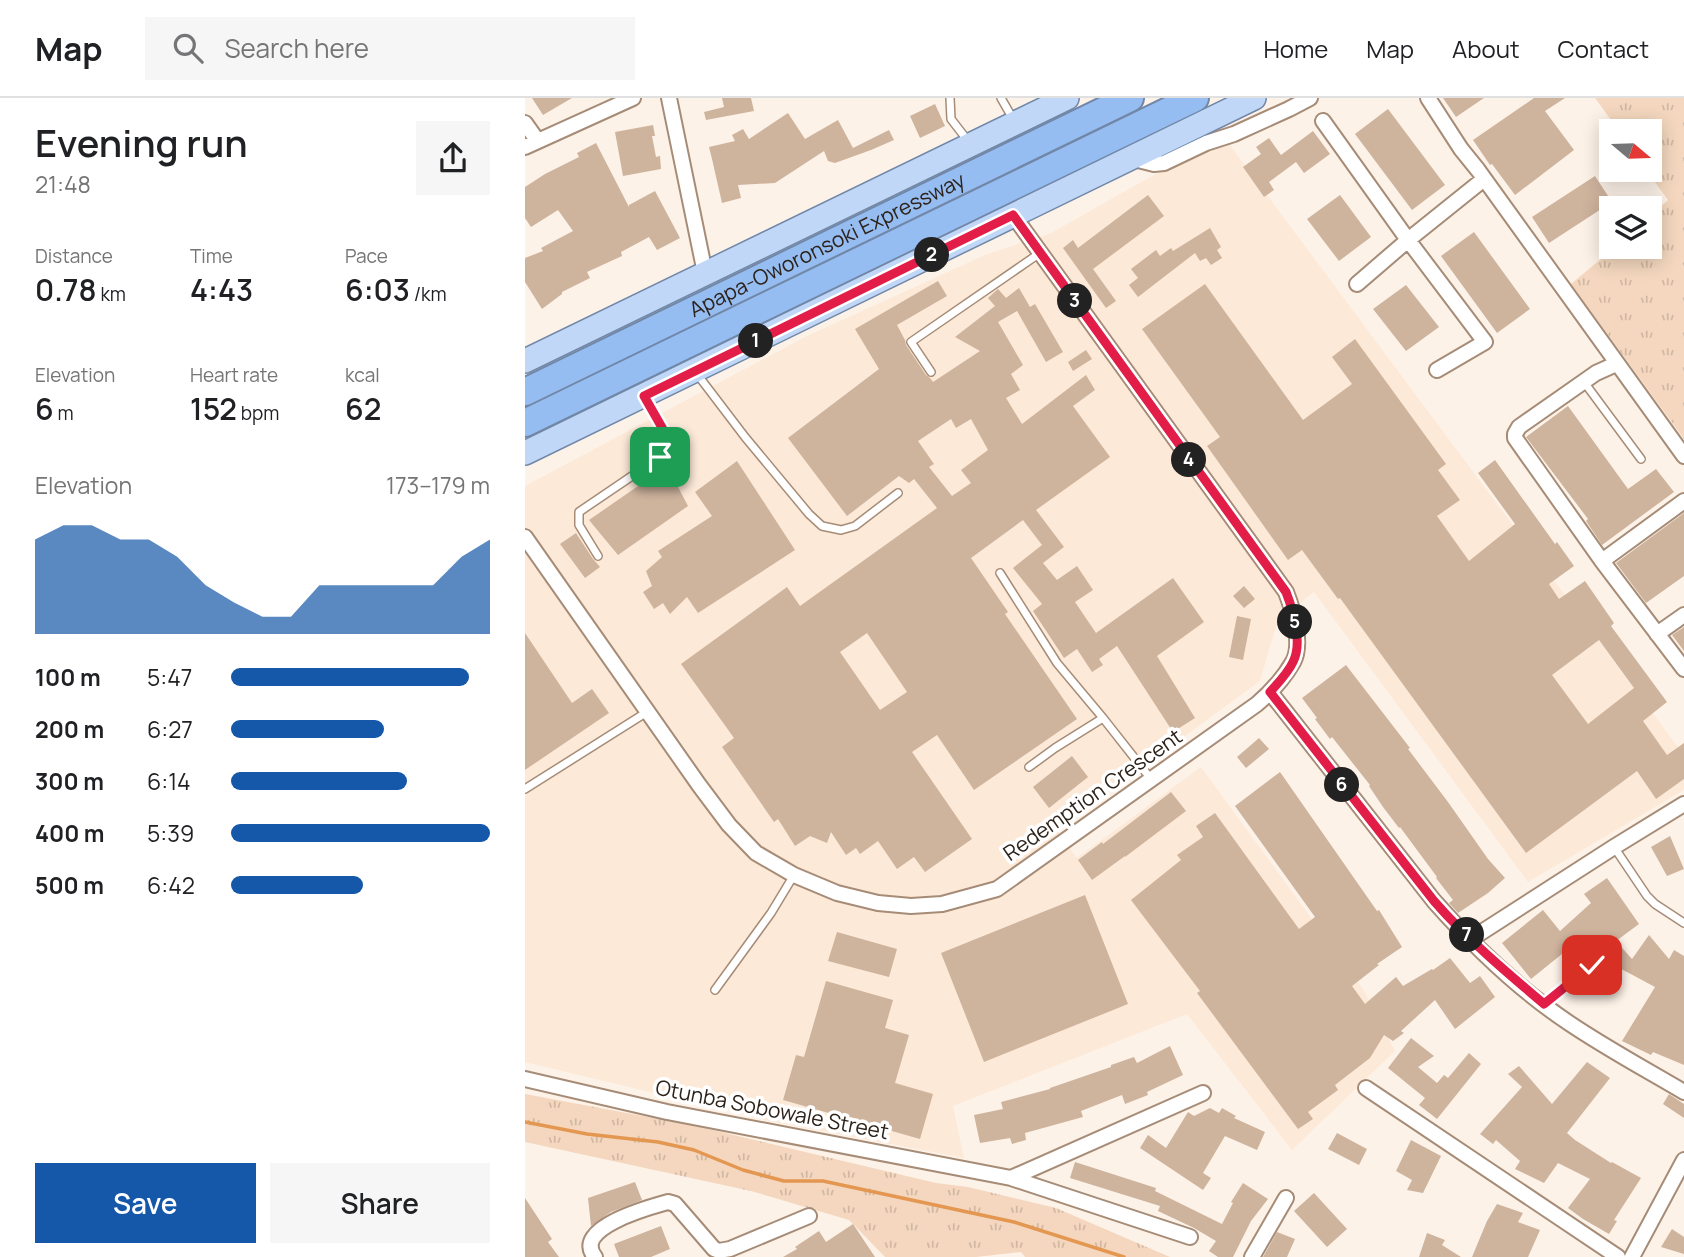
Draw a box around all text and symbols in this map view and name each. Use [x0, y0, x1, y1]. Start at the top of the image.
search box [145, 17, 635, 80]
text: Map [35, 26, 103, 71]
icon: search [169, 29, 207, 67]
text: Search here [225, 30, 369, 66]
text: Home [1263, 32, 1328, 65]
text: Map [1366, 32, 1414, 65]
text: About [1452, 32, 1520, 65]
text: Contact [1558, 32, 1649, 65]
text: Evening run [35, 116, 248, 168]
north arrow [1599, 119, 1663, 182]
map controls [1599, 119, 1662, 259]
button: share [416, 121, 490, 195]
street label: Apapa-Oworonsoki Expressway [684, 165, 969, 323]
text: 21:48 [35, 168, 91, 200]
button: layers [1599, 196, 1662, 259]
pin: 2 [915, 238, 949, 272]
text: 2 [926, 241, 937, 267]
text: Distance [35, 243, 113, 269]
text: Time [190, 243, 233, 269]
text: Pace [345, 243, 388, 269]
text: 0.78 [35, 269, 97, 310]
text: 4:43 [190, 269, 253, 310]
text: 6:03 [345, 269, 410, 310]
text: km [97, 281, 126, 307]
text: /km [410, 281, 447, 307]
pin: 3 [1057, 284, 1093, 318]
text: 3 [1069, 287, 1080, 313]
pin: 1 [739, 324, 773, 358]
text: 1 [751, 327, 760, 353]
text: Elevation [35, 362, 115, 388]
text: Heart rate [190, 362, 278, 388]
text: kcal [345, 362, 380, 388]
text: 6 [35, 388, 54, 429]
text: 152 [190, 388, 237, 429]
text: 62 [345, 388, 381, 429]
text: m [54, 400, 74, 426]
text: bpm [237, 400, 279, 426]
pin [630, 427, 690, 487]
icon: arrive [641, 438, 679, 476]
pin: 4 [1171, 442, 1207, 478]
text: 4 [1183, 446, 1194, 472]
text: Elevation [35, 469, 132, 501]
text: 173–179 m [386, 469, 490, 501]
pin: 5 [1277, 604, 1313, 640]
text: 5 [1289, 608, 1300, 634]
text: 100 m [35, 661, 101, 693]
text: 5:47 [147, 661, 192, 693]
text: 200 m [35, 713, 104, 745]
text: 6:27 [147, 713, 193, 745]
street label: Redemption Crescent [997, 722, 1187, 867]
text: 300 m [35, 765, 104, 797]
text: 6:14 [147, 765, 191, 797]
pin: 6 [1325, 768, 1359, 802]
text: 6 [1336, 771, 1347, 797]
text: 400 m [35, 817, 105, 849]
text: 5:39 [147, 817, 194, 849]
text: 500 m [35, 869, 104, 901]
text: 6:42 [147, 869, 195, 901]
pin: 7 [1450, 918, 1485, 952]
text: 7 [1461, 921, 1472, 947]
pin [1562, 935, 1622, 995]
icon: check [1573, 946, 1611, 984]
street label: Otunba Sobowale Street [653, 1073, 891, 1145]
button: Save [35, 1163, 256, 1243]
button: Share [270, 1163, 490, 1243]

